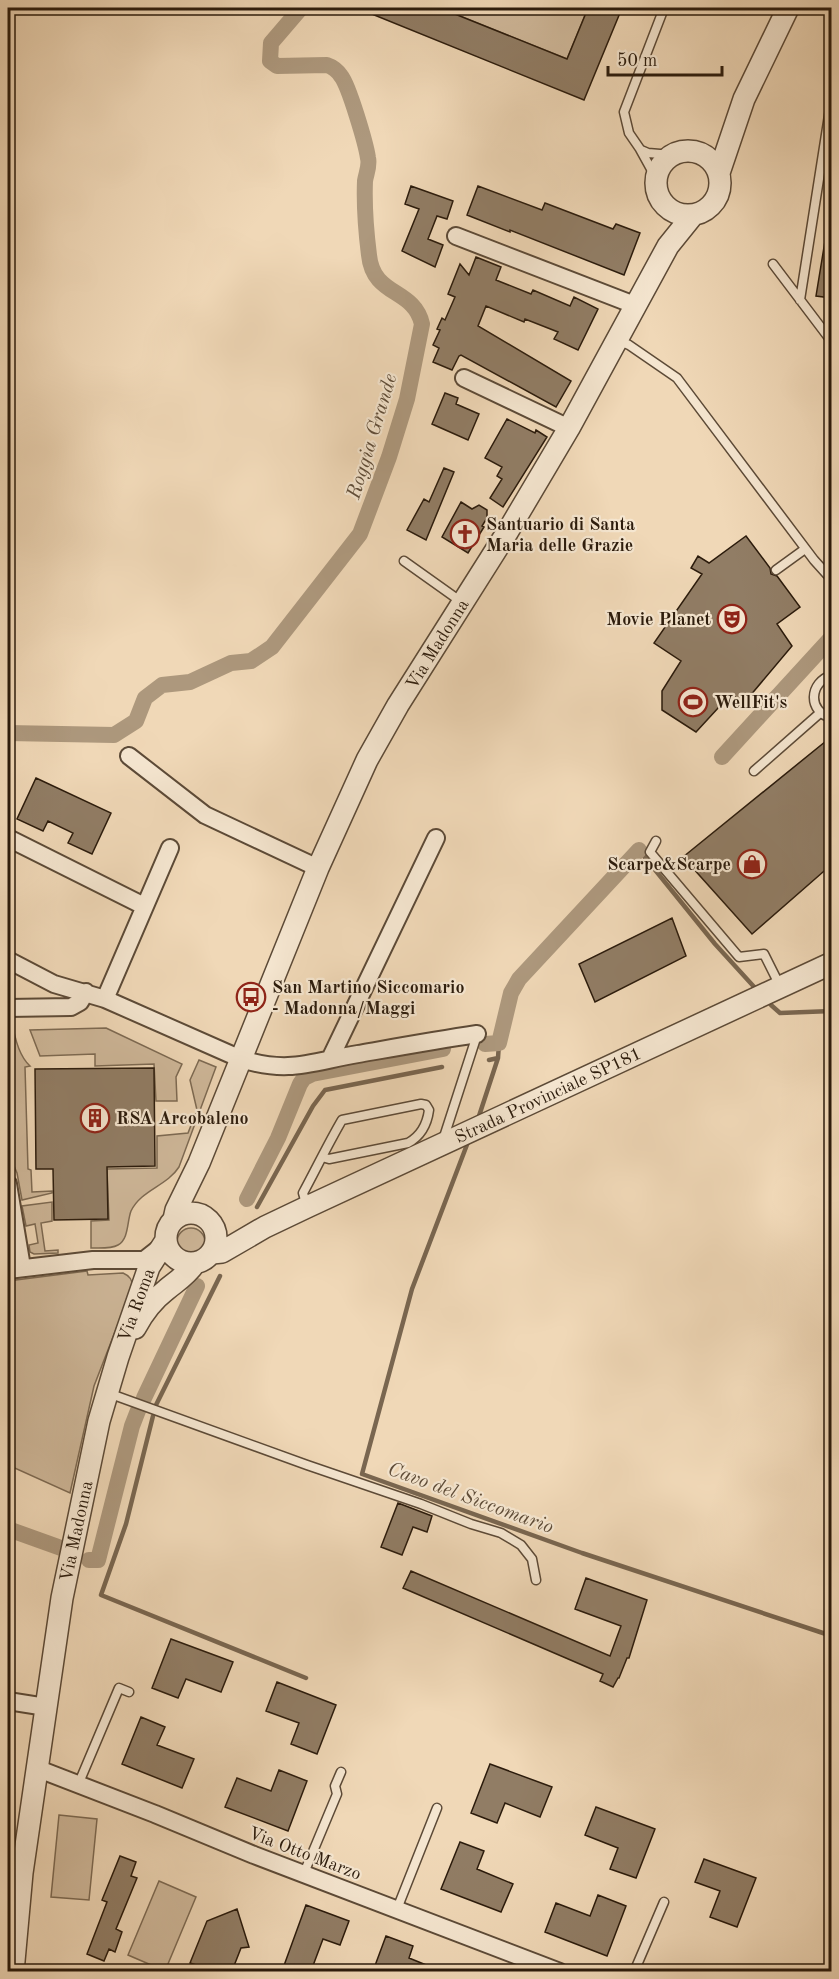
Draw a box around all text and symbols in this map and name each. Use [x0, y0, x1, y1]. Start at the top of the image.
scale bar [608, 39, 722, 77]
text: 50 m [617, 52, 657, 70]
water label: Roggia Grande [344, 371, 402, 503]
place label: Santuario di Santa Maria delle Grazie [486, 516, 635, 555]
church icon: Santuario di Santa Maria delle Grazie [449, 518, 481, 550]
street label: Via Madonna [403, 596, 473, 693]
theatre icon: Movie Planet [716, 603, 748, 635]
place label: Movie Planet [606, 611, 711, 629]
sports icon: WellFit's [677, 686, 709, 718]
place label: WellFit's [714, 694, 787, 712]
shop icon: Scarpe&Scarpe [736, 848, 768, 880]
place label: Scarpe&Scarpe [607, 856, 731, 874]
place label: San Martino Siccomario - Madonna/Maggi [272, 979, 465, 1018]
bus stop icon: San Martino Siccomario - Madonna/Maggi [235, 981, 267, 1013]
street label: Strada Provinciale SP181 [452, 1045, 644, 1147]
building icon: RSA Arcobaleno [79, 1102, 111, 1134]
place label: RSA Arcobaleno [116, 1110, 249, 1128]
street label: Via Roma [115, 1266, 159, 1345]
water label: Cavo del Siccomario [385, 1460, 556, 1538]
street label: Via Madonna [58, 1479, 96, 1583]
street label: Via Otto Marzo [246, 1824, 364, 1884]

